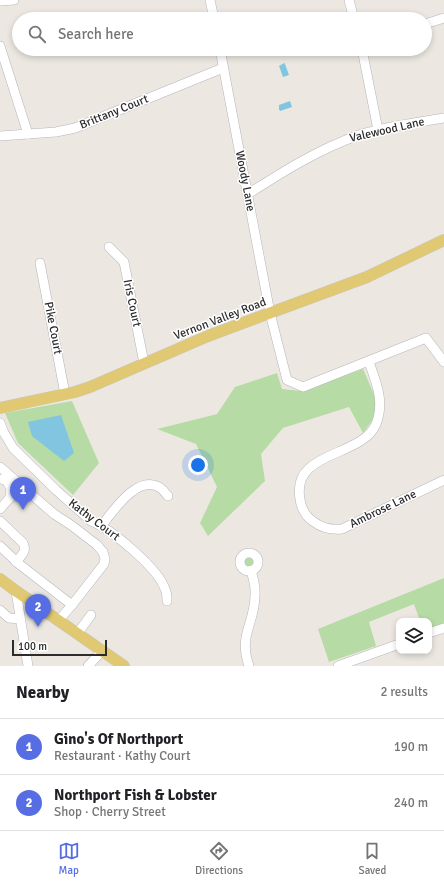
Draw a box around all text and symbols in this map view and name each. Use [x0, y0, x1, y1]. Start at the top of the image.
search box [12, 12, 432, 56]
icon: search [26, 23, 48, 45]
text: Search here [58, 25, 134, 43]
street label: Brittany Court [77, 91, 151, 133]
street label: Valewood Lane [348, 114, 426, 146]
street label: Woody Lane [232, 149, 258, 213]
street label: Iris Court [120, 278, 144, 328]
street label: Vernon Valley Road [172, 294, 268, 344]
street label: Pike Court [41, 300, 65, 356]
your location [188, 455, 208, 475]
pin: 1 [10, 477, 36, 510]
street label: Ambrose Lane [347, 486, 419, 532]
street label: Kathy Court [65, 496, 123, 544]
pin: 2 [25, 594, 51, 627]
map controls [396, 618, 432, 654]
button: layers [396, 618, 432, 654]
scale bar [12, 638, 107, 657]
text: 100 m [18, 640, 47, 653]
text: Nearby [16, 682, 69, 703]
text: 2 results [380, 684, 428, 700]
text: Gino's Of Northport [54, 730, 183, 748]
text: 1 [25, 739, 33, 755]
text: 190 m [394, 739, 428, 755]
text: Restaurant · Kathy Court [54, 748, 190, 764]
text: Northport Fish & Lobster [54, 786, 217, 804]
text: 2 [25, 795, 33, 811]
text: 240 m [394, 795, 428, 811]
text: Shop · Cherry Street [54, 804, 166, 820]
tab: Map [58, 840, 80, 877]
tab: Directions [195, 840, 243, 877]
tab: Saved [359, 840, 386, 877]

